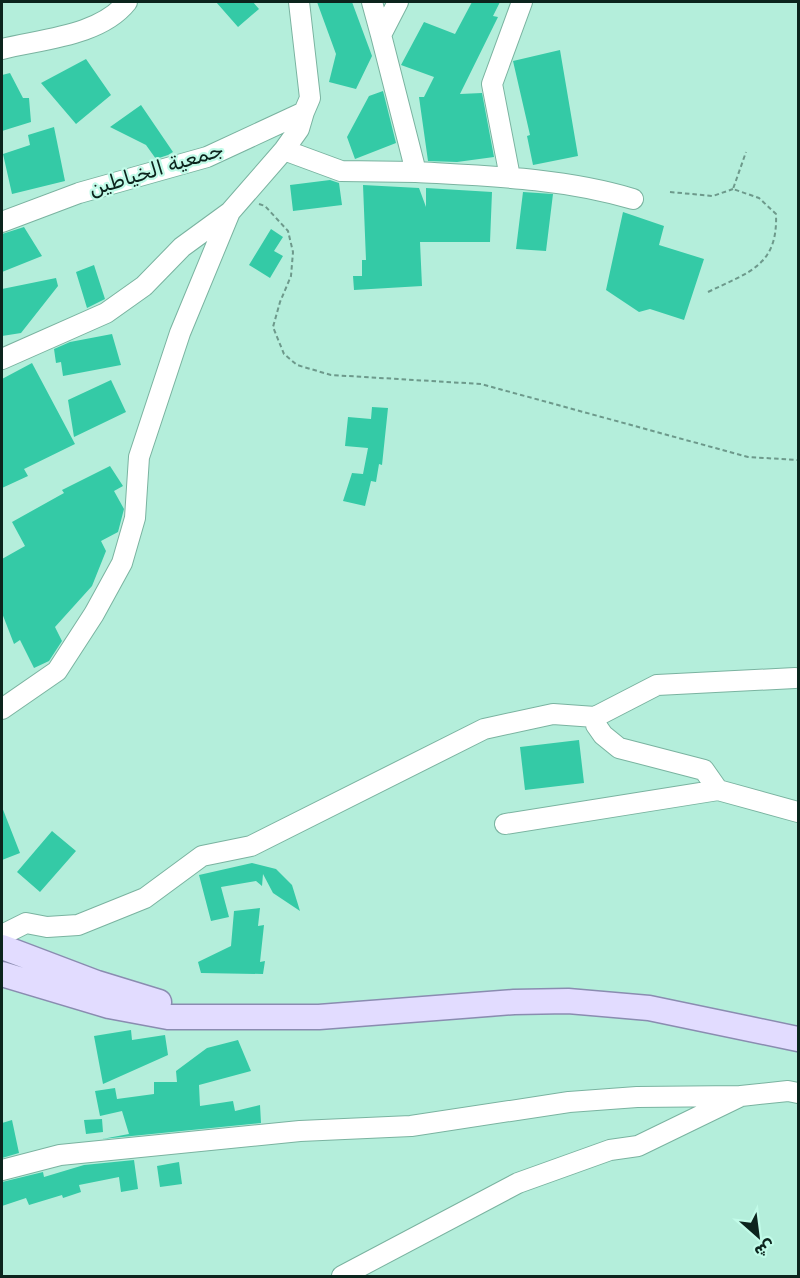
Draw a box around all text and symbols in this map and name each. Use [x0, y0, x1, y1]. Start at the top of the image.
street label: جمعية الخياطين [86, 136, 226, 201]
north arrow [728, 1206, 788, 1266]
text: ش [751, 1236, 778, 1262]

